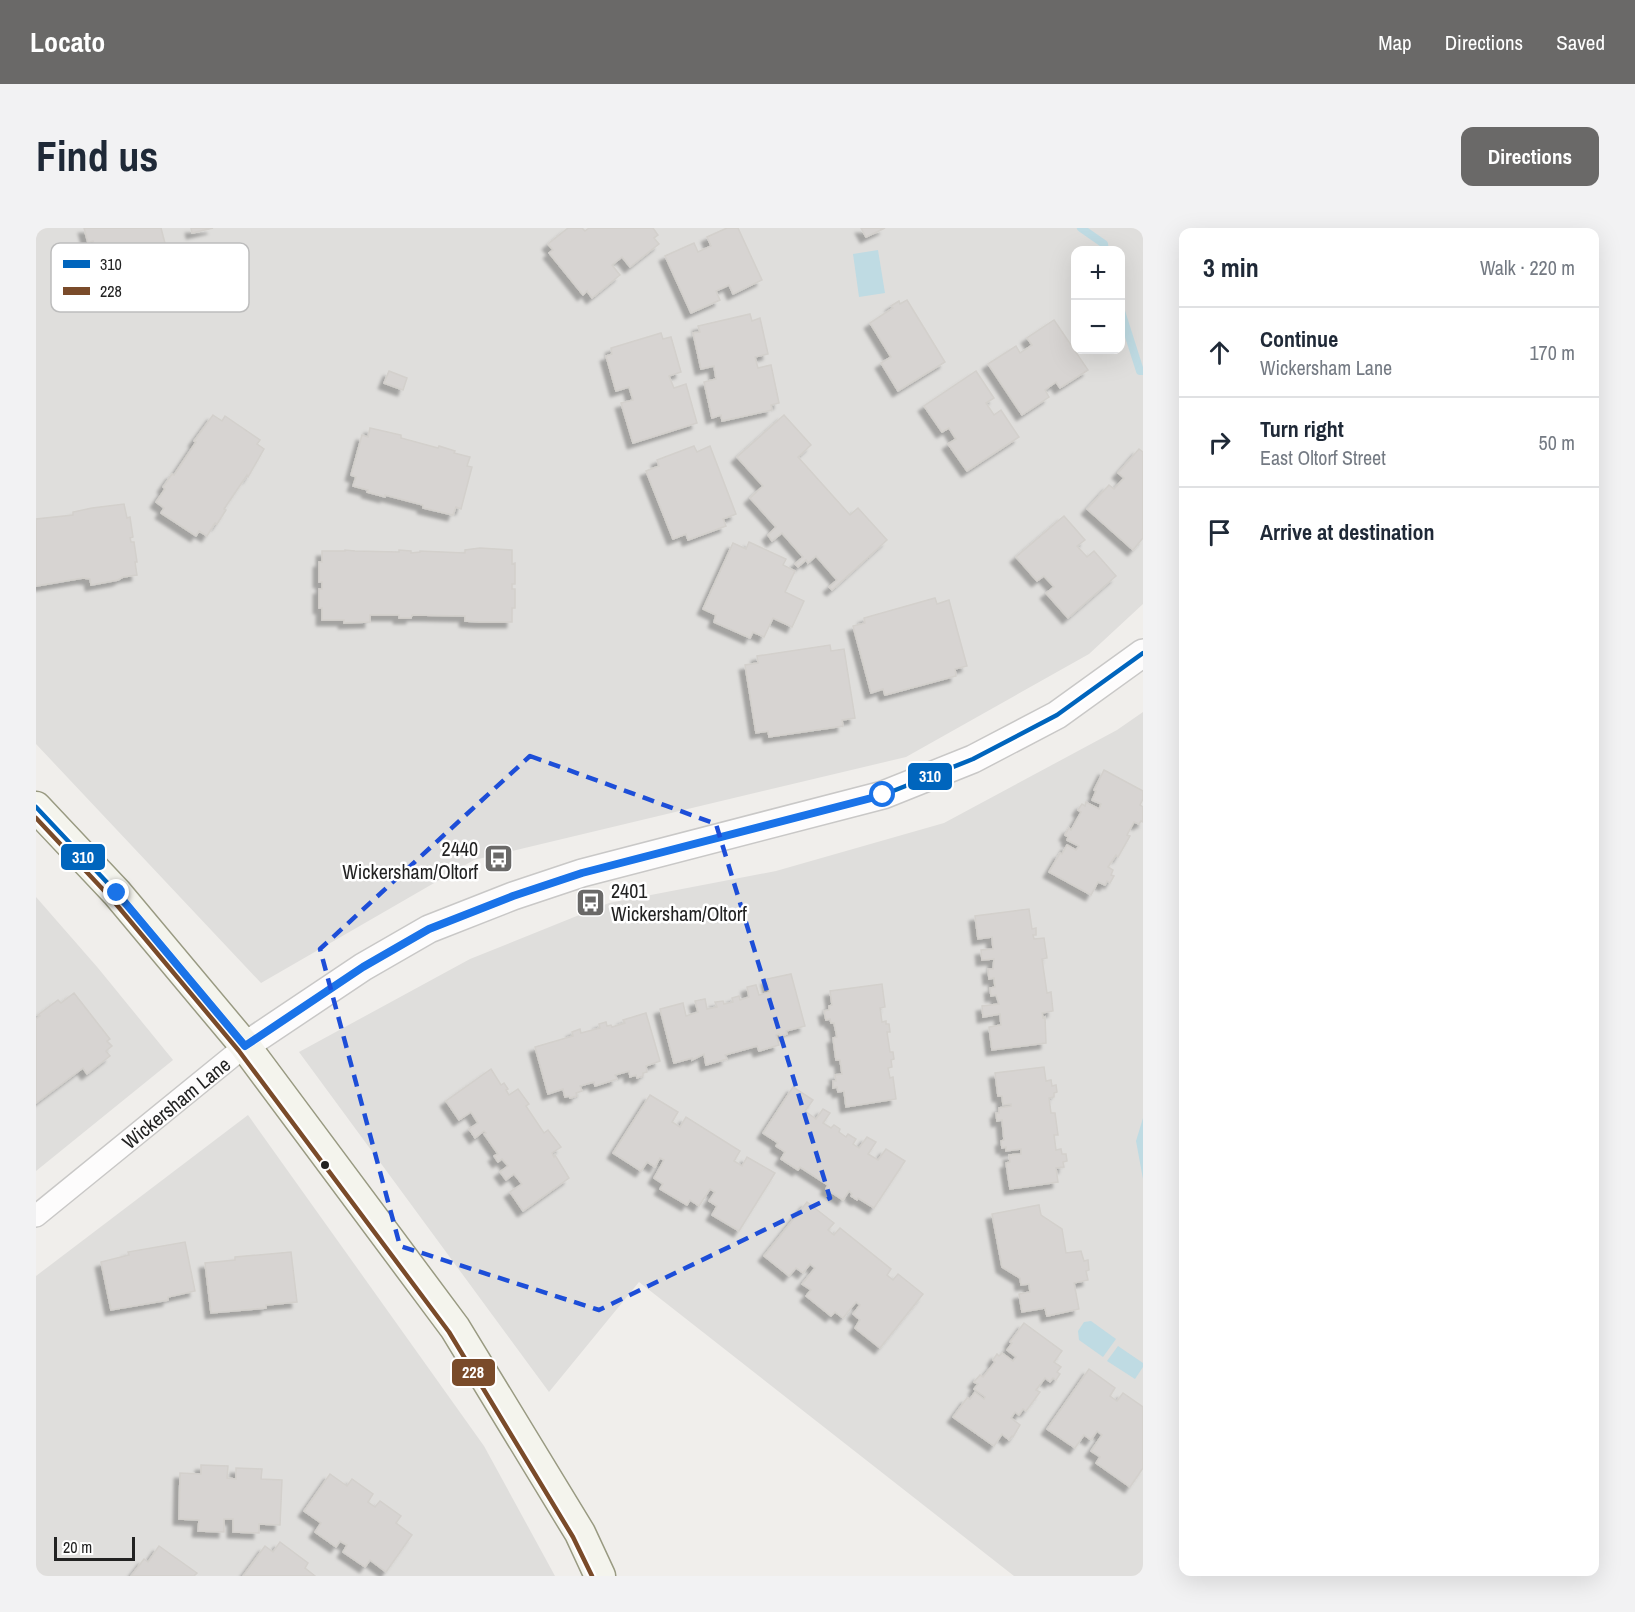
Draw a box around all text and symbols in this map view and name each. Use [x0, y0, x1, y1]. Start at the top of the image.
text: Locato [30, 23, 105, 61]
text: Map [1378, 28, 1412, 57]
text: Directions [1445, 28, 1523, 57]
text: Saved [1556, 28, 1605, 57]
button: Directions [1461, 127, 1599, 186]
text: Find us [36, 128, 158, 184]
legend [51, 243, 249, 312]
map controls [1071, 246, 1125, 354]
button: + [1071, 246, 1125, 300]
text: 3 min [1203, 250, 1259, 285]
text: 310 [100, 253, 122, 275]
text: Walk · 220 m [1480, 254, 1575, 281]
text: 228 [100, 280, 122, 302]
button: − [1071, 300, 1125, 354]
text: Continue [1260, 324, 1338, 354]
icon: ahead [1203, 336, 1236, 369]
text: 170 m [1529, 339, 1575, 366]
text: Wickersham Lane [1260, 354, 1392, 381]
text: Turn right [1260, 414, 1344, 444]
icon: right [1203, 426, 1236, 459]
text: 50 m [1539, 429, 1575, 456]
text: East Oltorf Street [1260, 444, 1386, 471]
icon: arrive [1203, 516, 1236, 549]
text: Arrive at destination [1260, 517, 1434, 547]
line badge: 310 [907, 762, 953, 791]
text: 310 [919, 765, 941, 787]
route start [869, 781, 895, 807]
place label: 2440 Wickersham/Oltorf [342, 835, 478, 885]
line badge: 310 [60, 843, 106, 871]
bus stop icon: 2440 Wickersham/Oltorf [483, 843, 515, 875]
text: 310 [72, 846, 94, 868]
place label: 2401 Wickersham/Oltorf [611, 877, 747, 927]
route end [103, 879, 129, 905]
bus stop icon: 2401 Wickersham/Oltorf [574, 886, 606, 918]
street label: Wickersham Lane [116, 1050, 235, 1155]
unlabelled marker [319, 1159, 331, 1171]
line badge: 228 [451, 1358, 496, 1387]
text: 228 [462, 1361, 484, 1383]
scale bar [54, 1534, 135, 1562]
text: 20 m [63, 1536, 92, 1558]

